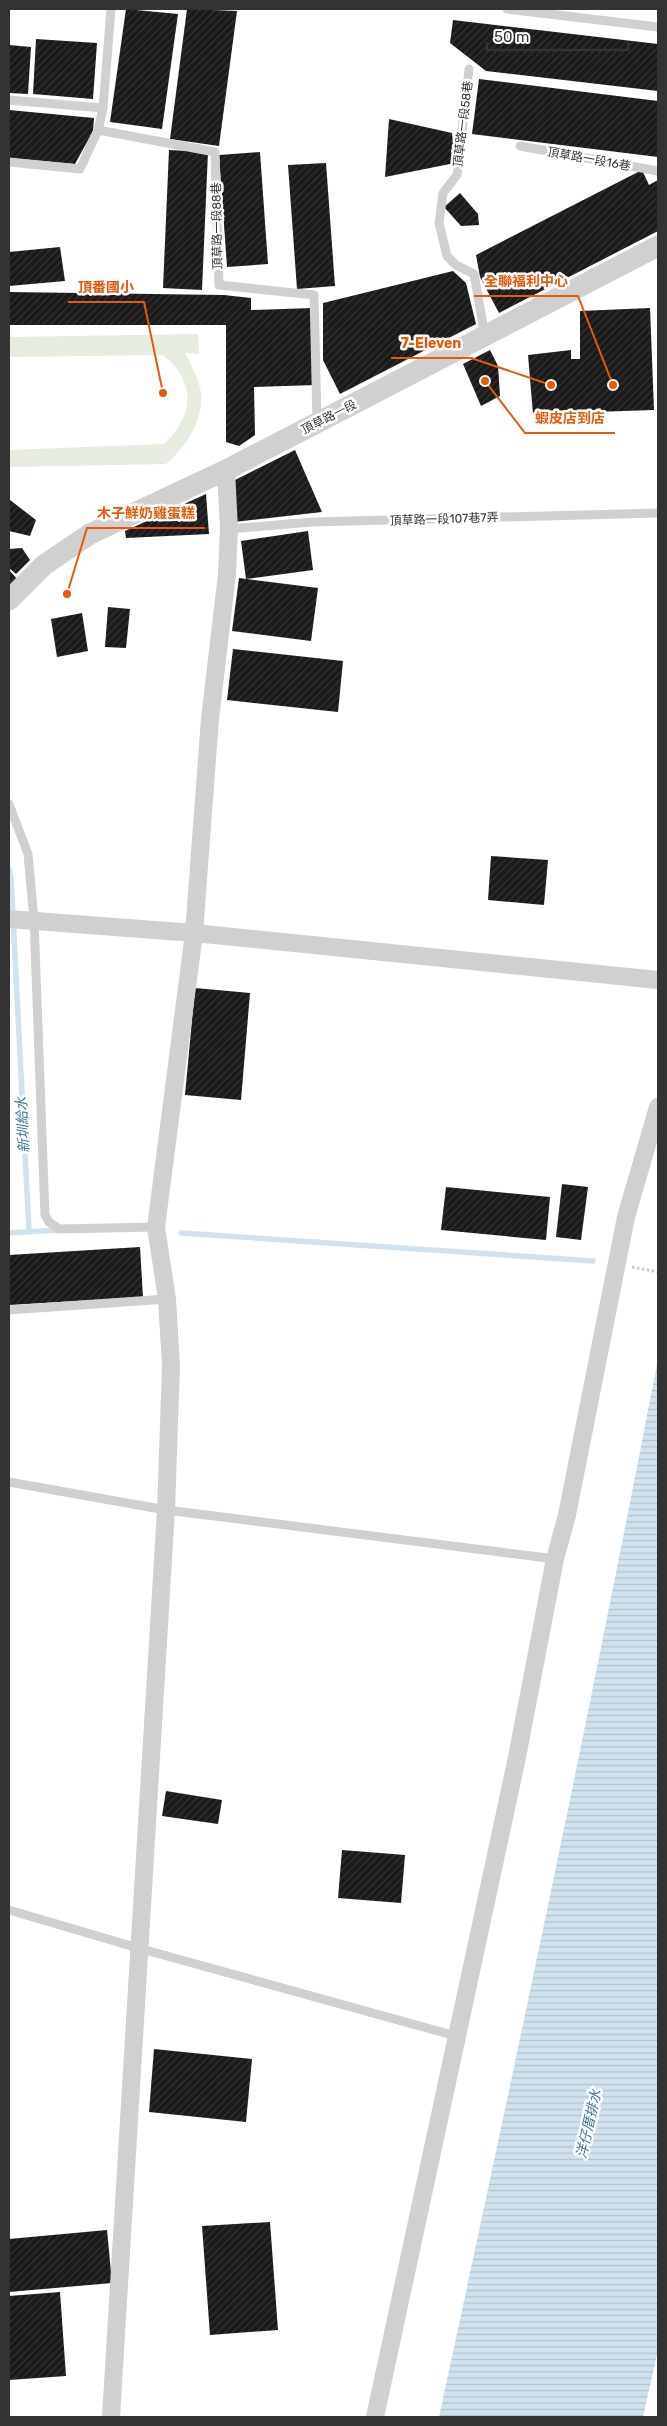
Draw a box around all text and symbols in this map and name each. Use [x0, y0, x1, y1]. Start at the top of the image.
scale bar [487, 20, 628, 52]
text: 50 m [494, 28, 529, 46]
street label: 頂草路一段58巷 [451, 80, 475, 168]
street label: 頂草路一段16巷 [546, 145, 632, 173]
street label: 頂草路一段88巷 [209, 182, 225, 270]
callout: 全聯福利中心 [474, 267, 578, 296]
callout: 頂番國小 [68, 273, 144, 302]
text: 全聯福利中心 [484, 273, 568, 290]
text: 頂番國小 [78, 279, 134, 296]
callout: 7-Eleven [391, 329, 471, 358]
text: 7-Eleven [401, 335, 461, 352]
street label: 頂草路一段 [299, 397, 359, 437]
callout: 蝦皮店到店 [525, 404, 615, 433]
text: 蝦皮店到店 [535, 410, 605, 427]
callout: 木子鮮奶雞蛋糕 [87, 499, 205, 528]
text: 木子鮮奶雞蛋糕 [97, 505, 195, 522]
street label: 頂草路一段107巷7弄 [389, 510, 499, 528]
water label: 新圳給水 [13, 1096, 33, 1153]
water label: 洋仔厝排水 [573, 2087, 605, 2160]

